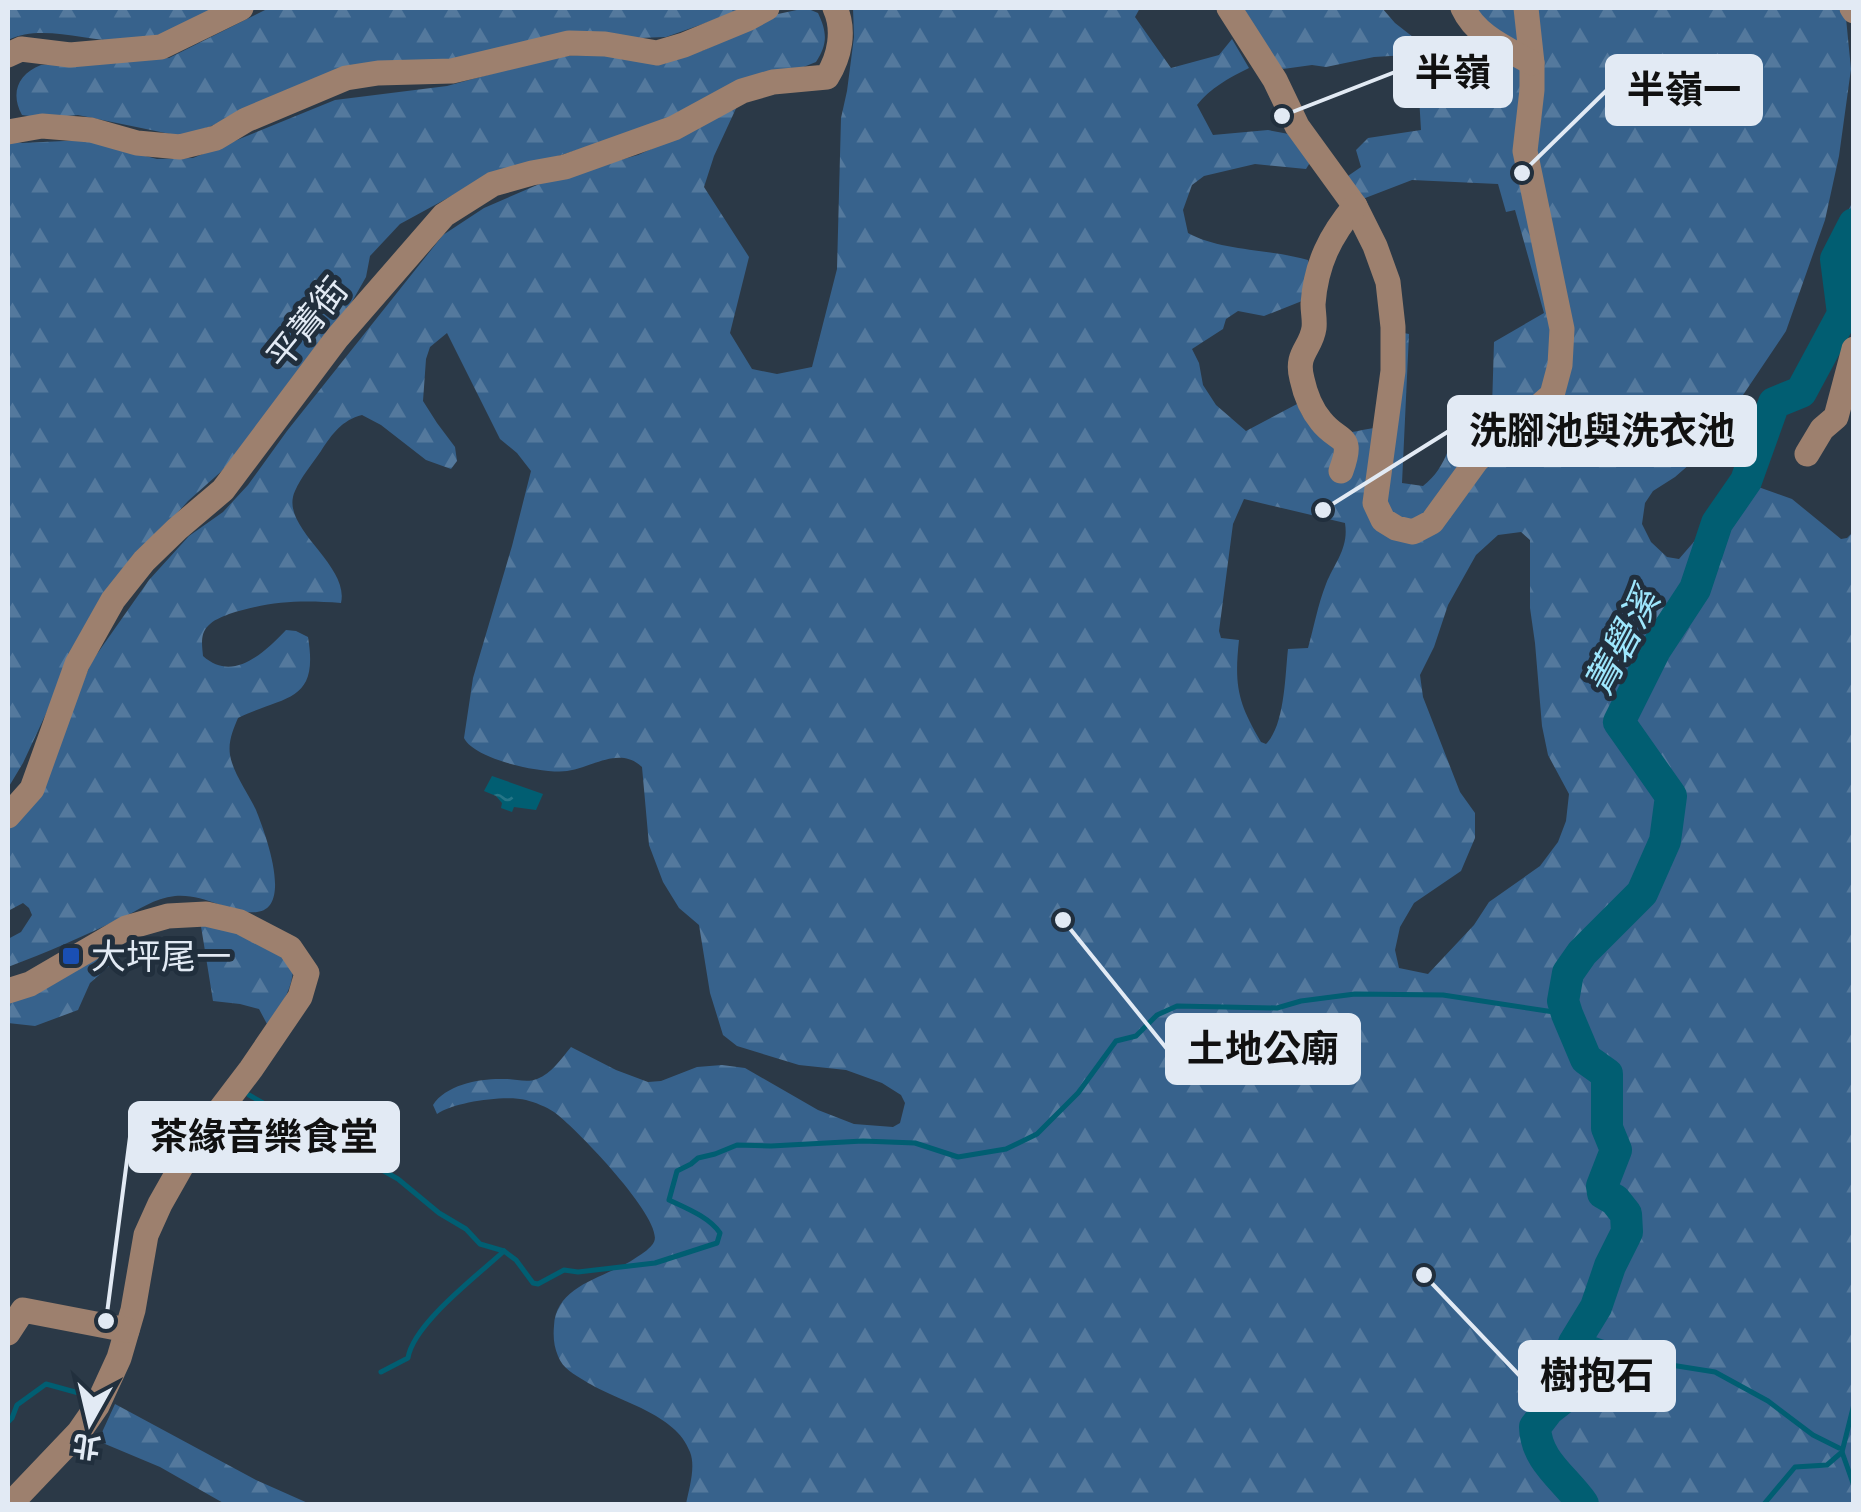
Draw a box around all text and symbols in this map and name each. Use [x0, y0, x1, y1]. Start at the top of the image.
callout: 半嶺 [1395, 38, 1511, 106]
text: 半嶺 [1415, 52, 1491, 94]
callout: 半嶺一 [1607, 56, 1761, 124]
text: 半嶺一 [1627, 69, 1741, 111]
street label: 平菁街 [259, 270, 355, 376]
callout: 洗腳池與洗衣池 [1449, 397, 1755, 465]
text: 洗腳池與洗衣池 [1469, 410, 1735, 452]
water label: 菁礐溪 [1577, 577, 1670, 702]
place label: 大坪尾一 [91, 937, 231, 976]
marker: 大坪尾一 [60, 945, 82, 967]
callout: 土地公廟 [1167, 1015, 1359, 1083]
text: 土地公廟 [1187, 1028, 1339, 1070]
callout: 茶緣音樂食堂 [130, 1103, 398, 1171]
text: 茶緣音樂食堂 [150, 1116, 378, 1158]
callout: 樹抱石 [1520, 1342, 1674, 1410]
text: 樹抱石 [1540, 1355, 1654, 1397]
north arrow [40, 1372, 140, 1472]
text: 北 [71, 1429, 103, 1464]

